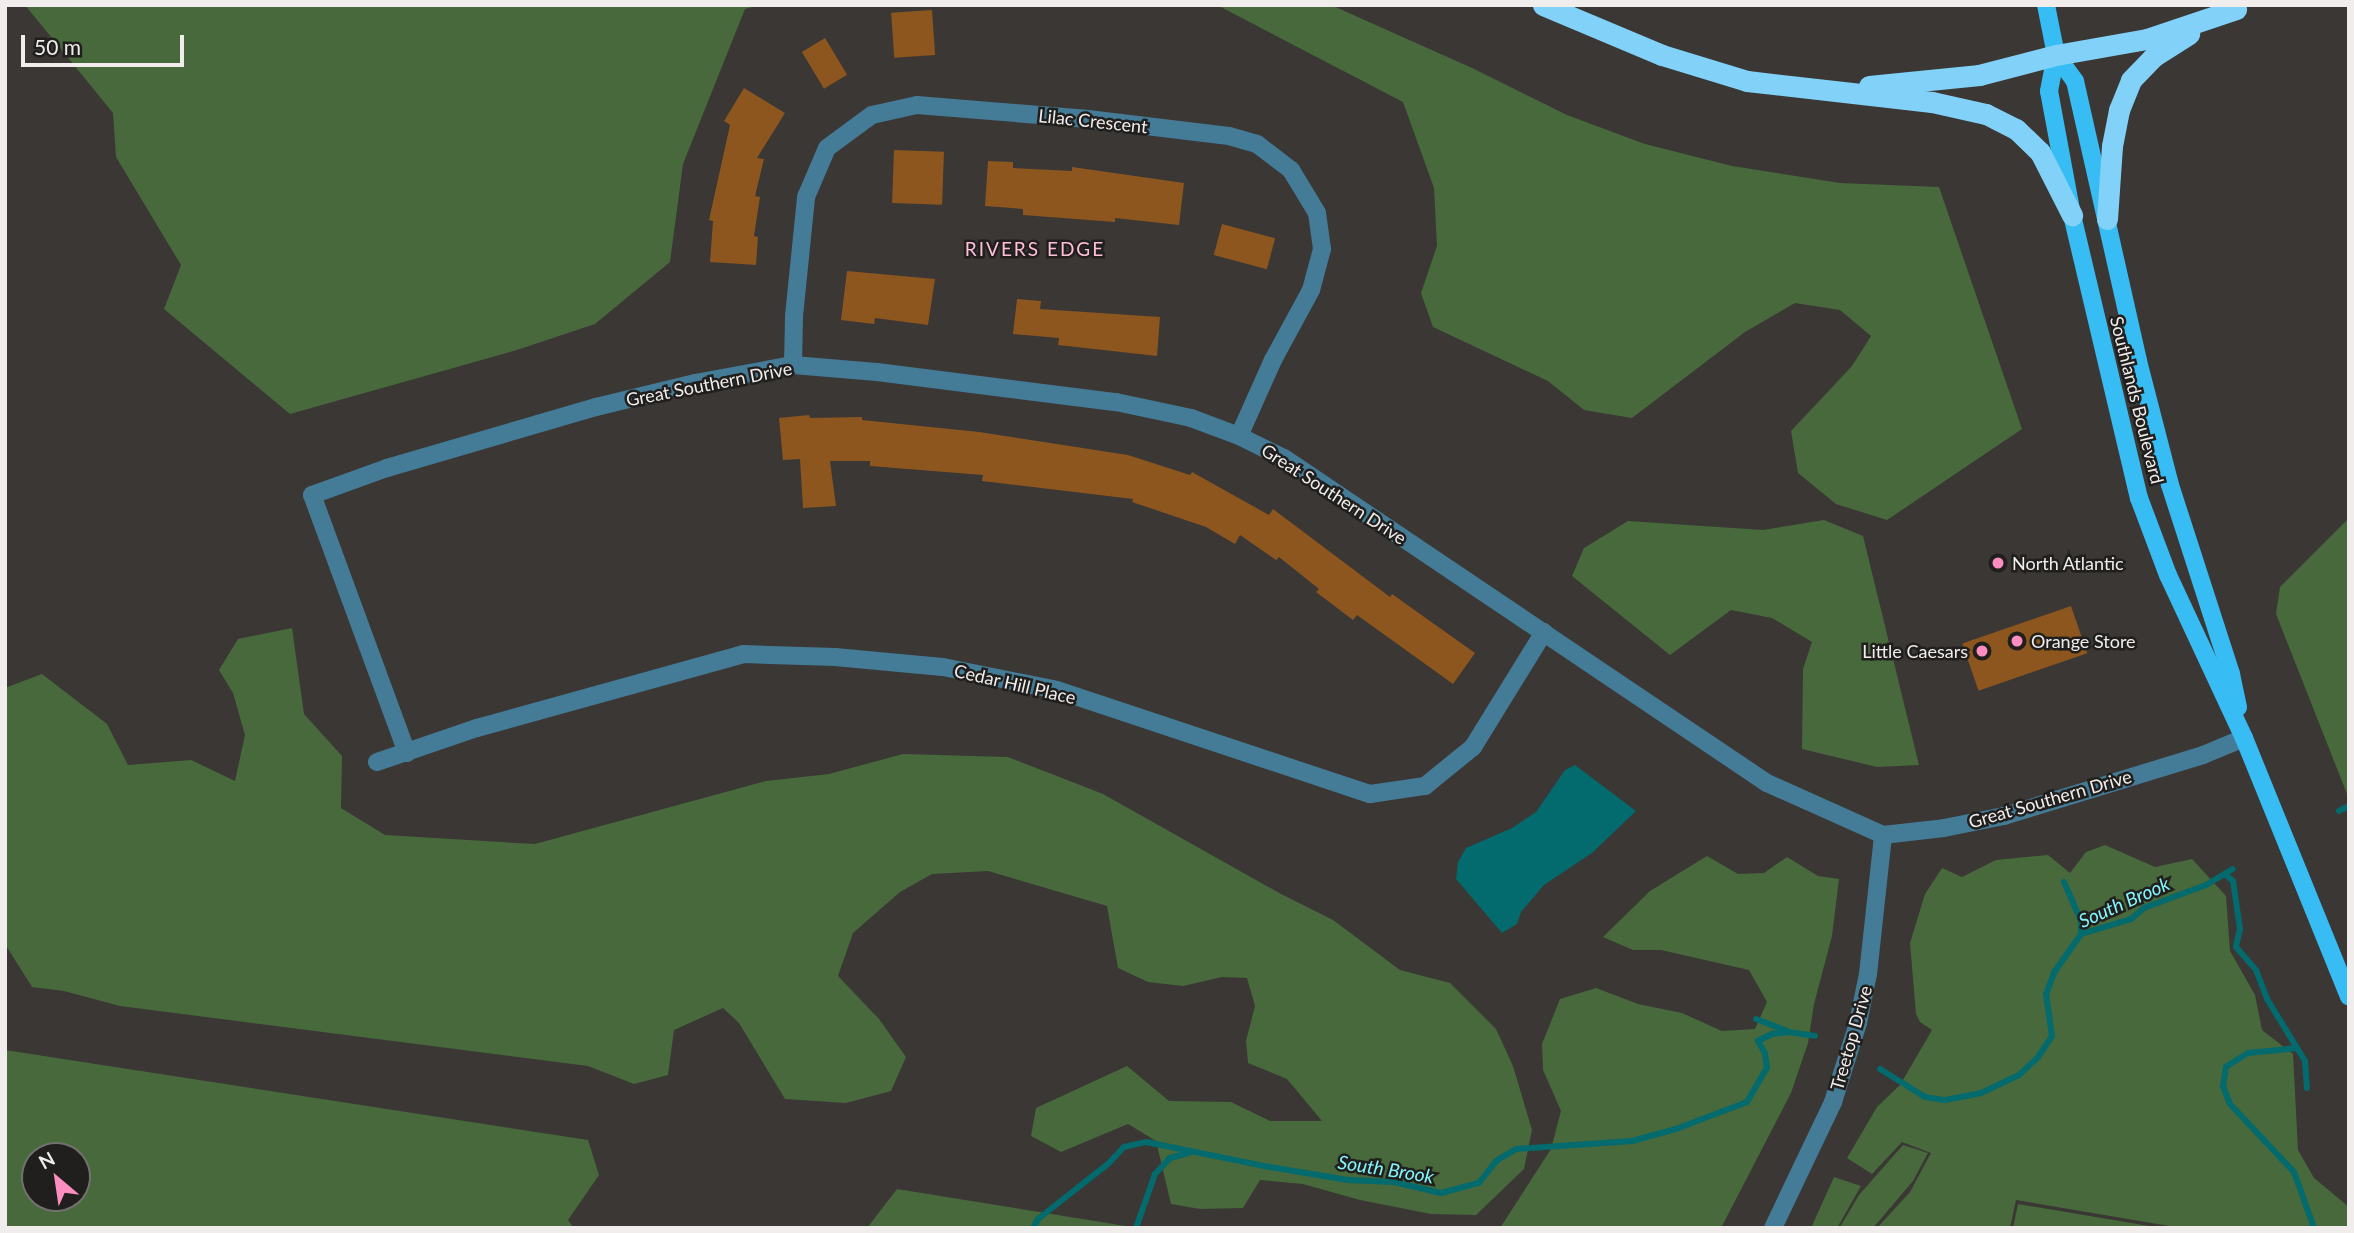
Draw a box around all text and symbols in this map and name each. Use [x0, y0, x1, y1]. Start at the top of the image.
scale bar [24, 21, 187, 65]
text: 50 m [34, 34, 81, 59]
street label: Lilac Crescent [1037, 105, 1149, 137]
district label: RIVERS EDGE [966, 238, 1104, 260]
street label: Southlands Boulevard [2106, 314, 2168, 486]
street label: Great Southern Drive [624, 357, 794, 411]
street label: Great Southern Drive [1257, 439, 1411, 549]
place label: North Atlantic [2012, 552, 2124, 574]
marker: North Atlantic [1990, 555, 2006, 571]
place label: Orange Store [2031, 630, 2136, 652]
marker: Orange Store [2009, 633, 2025, 649]
place label: Little Caesars [1862, 640, 1968, 662]
marker: Little Caesars [1974, 643, 1990, 659]
street label: Cedar Hill Place [952, 659, 1078, 709]
street label: Great Southern Drive [1966, 765, 2134, 833]
water label: South Brook [2075, 872, 2173, 932]
street label: Treetop Drive [1826, 983, 1876, 1093]
north arrow [21, 1142, 91, 1212]
text: N [35, 1146, 59, 1174]
water label: South Brook [1336, 1150, 1436, 1188]

